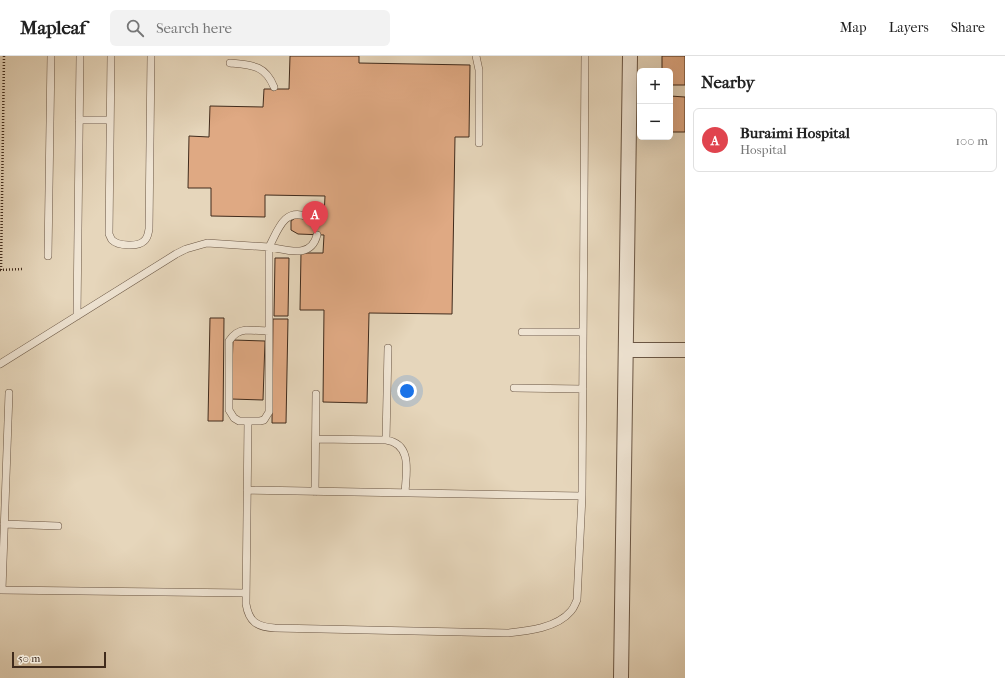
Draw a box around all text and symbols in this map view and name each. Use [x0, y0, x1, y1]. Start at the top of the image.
search box [110, 10, 390, 46]
text: Mapleaf [20, 17, 86, 39]
icon: search [124, 17, 146, 39]
text: Search here [156, 19, 232, 37]
text: Map [840, 19, 867, 36]
text: Layers [889, 19, 929, 36]
text: Share [951, 19, 985, 36]
map controls [637, 68, 673, 140]
button: + [637, 68, 673, 104]
text: Nearby [701, 72, 755, 92]
button: − [637, 104, 673, 140]
text: Buraimi Hospital [740, 124, 850, 142]
text: A [711, 133, 719, 148]
text: 100 m [955, 133, 988, 148]
text: Hospital [740, 142, 787, 157]
pin: A [302, 201, 328, 234]
your location [397, 381, 417, 401]
scale bar [12, 650, 106, 669]
text: 50 m [18, 652, 40, 665]

